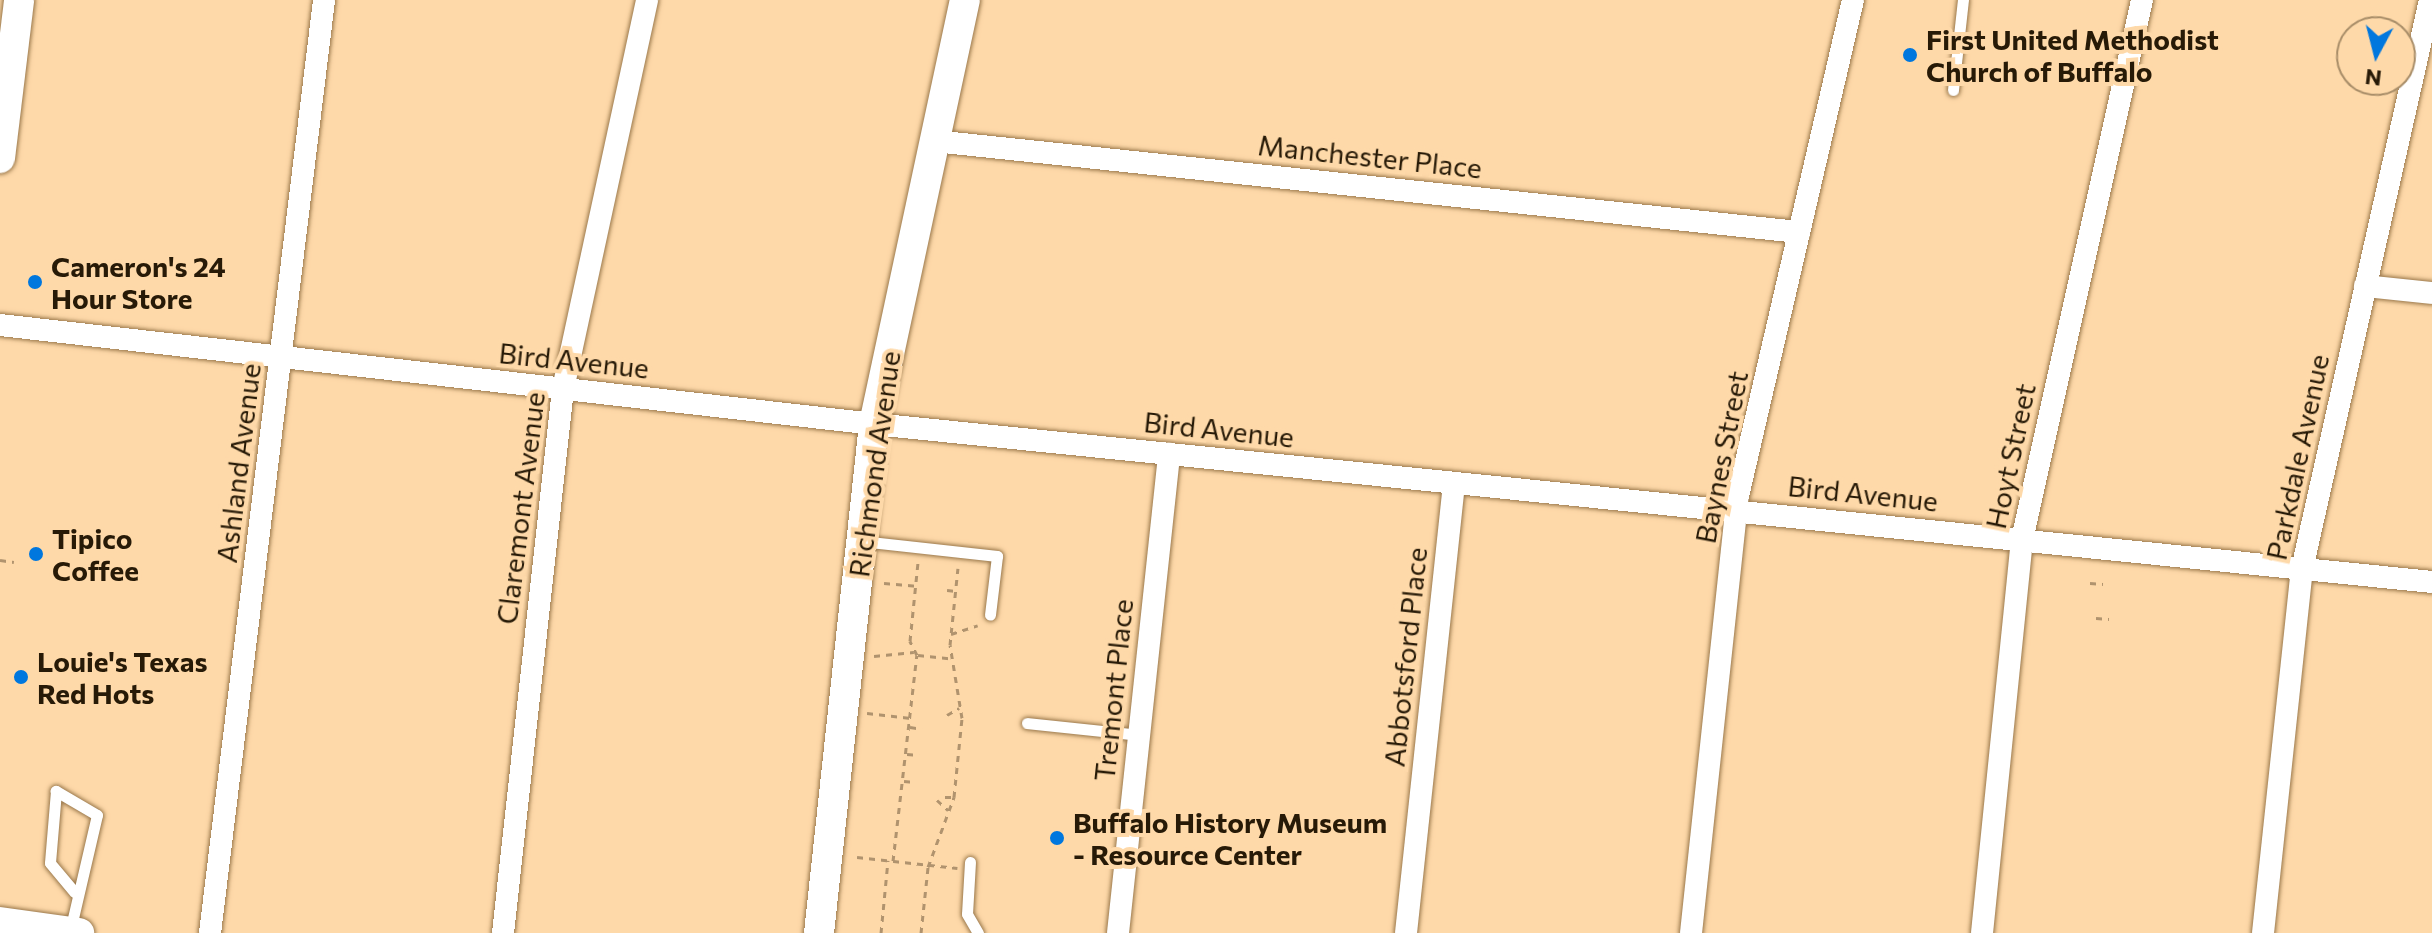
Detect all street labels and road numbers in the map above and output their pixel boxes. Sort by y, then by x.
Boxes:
street label: Manchester Place [1256,128,1484,184]
street label: Bird Avenue [497,335,651,385]
street label: Richmond Avenue [842,349,906,579]
street label: Parkdale Avenue [2259,351,2335,563]
street label: Ashland Avenue [209,361,267,565]
street label: Baynes Street [1688,368,1754,546]
street label: Hoyt Street [1978,380,2042,532]
street label: Claremont Avenue [489,390,551,626]
street label: Bird Avenue [1142,404,1296,454]
street label: Bird Avenue [1786,468,1940,518]
street label: Abbotsford Place [1377,546,1433,768]
street label: Tremont Place [1087,597,1139,783]

